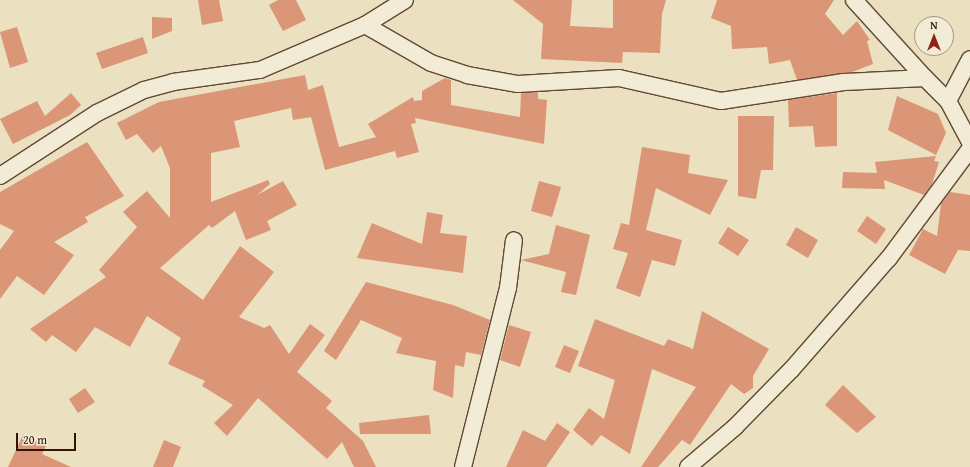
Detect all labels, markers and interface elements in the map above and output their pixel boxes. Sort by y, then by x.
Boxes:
north arrow [914,16,954,56]
text: N [930,17,938,33]
scale bar [18,425,78,451]
text: 20 m [23,431,47,448]

